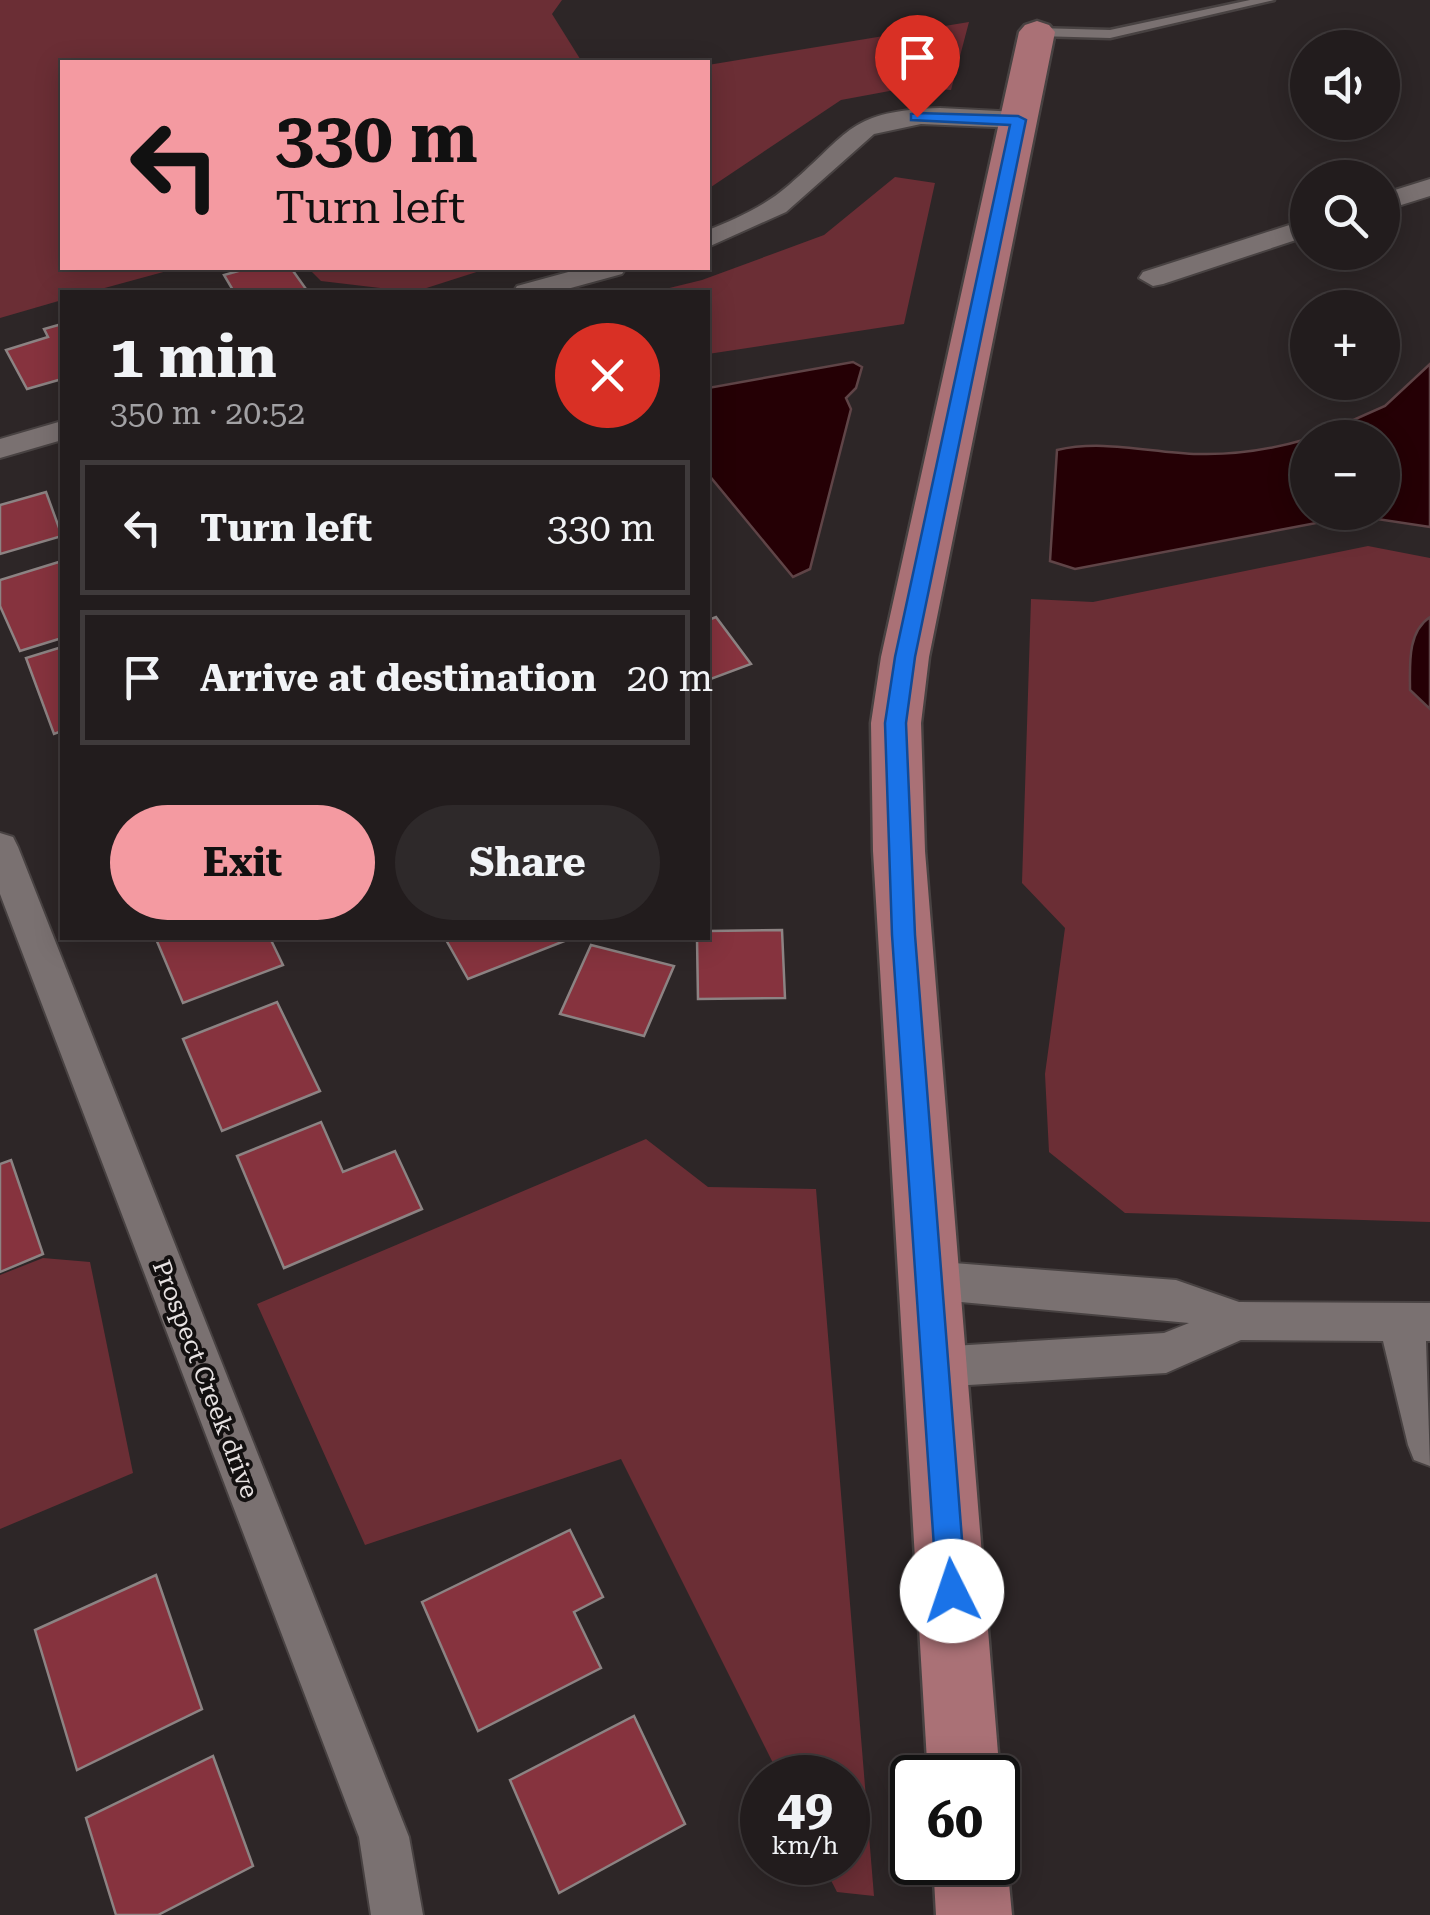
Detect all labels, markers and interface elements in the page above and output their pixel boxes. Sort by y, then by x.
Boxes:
pin [875,15,960,118]
icon: arrive [890,30,945,85]
map controls [1290,30,1400,530]
button: sound [1290,30,1400,140]
text: 330 m [275,97,478,179]
icon: left [110,100,240,230]
button: search [1290,160,1400,270]
text: Turn left [275,181,465,234]
button: + [1290,290,1400,400]
text: 1 min [110,321,277,392]
button: close [555,323,660,428]
text: 350 m · 20:52 [110,394,305,432]
button: − [1290,420,1400,530]
icon: left [115,500,170,555]
text: Turn left [200,506,372,550]
text: 330 m [547,506,655,550]
icon: arrive [115,650,170,705]
text: Arrive at destination [200,656,596,700]
text: 20 m [626,656,713,700]
button: Exit [110,805,375,920]
button: Share [395,805,660,920]
street label: Prospect Creek drive [147,1256,264,1502]
position arrow [900,1539,1004,1643]
speed limit sign: 60 [890,1755,1020,1885]
text: 49 [777,1779,833,1837]
text: km/h [772,1831,838,1860]

